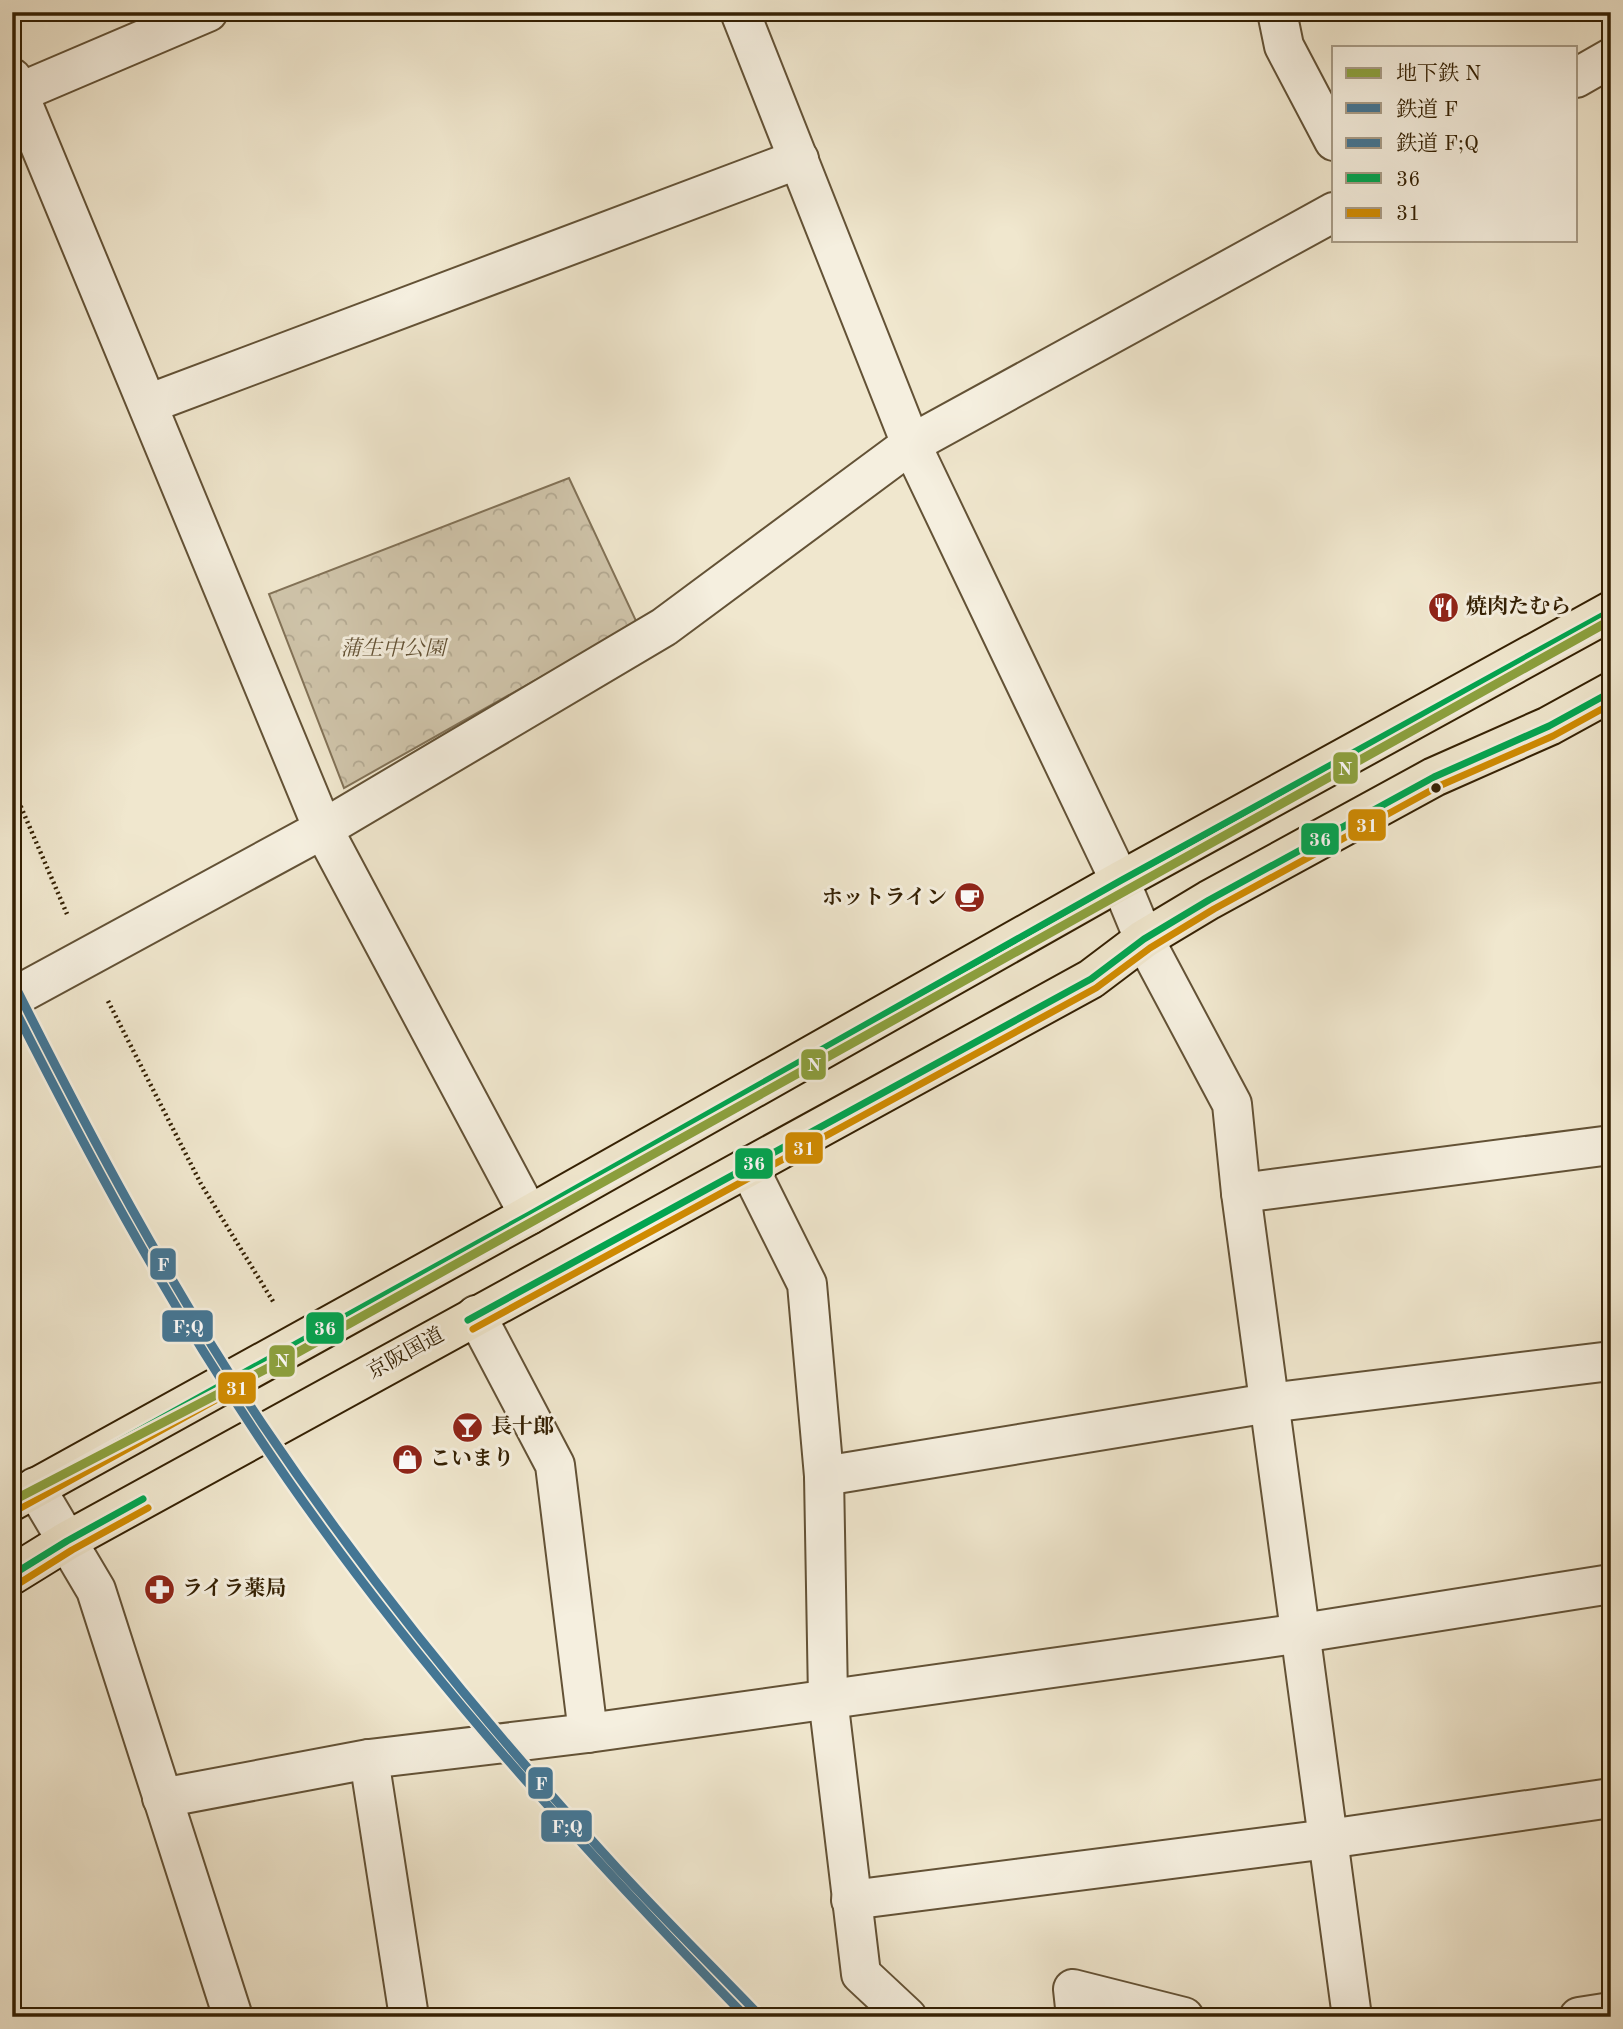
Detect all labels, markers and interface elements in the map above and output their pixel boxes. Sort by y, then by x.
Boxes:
legend [1332,46,1578,242]
text: 地下鉄 N [1396,62,1481,85]
text: 鉄道 F [1396,98,1458,121]
text: 鉄道 F;Q [1396,132,1479,155]
text: 36 [1396,170,1420,191]
text: 31 [1396,204,1420,225]
restaurant icon: 焼肉たむら [1426,590,1460,624]
place label: 焼肉たむら [1466,595,1571,618]
park label: 蒲生中公園 [341,637,448,660]
line badge: N [1332,751,1359,785]
text: N [1338,761,1353,780]
unlabelled marker [1429,781,1443,795]
line badge: 31 [1347,808,1387,842]
text: 31 [1356,818,1378,837]
line badge: 36 [1300,822,1340,856]
text: 36 [1309,832,1331,851]
cafe icon: ホットライン [953,881,987,915]
place label: ホットライン [822,887,947,909]
line badge: N [800,1048,827,1081]
text: N [807,1057,822,1076]
line badge: 31 [784,1131,824,1165]
text: 31 [793,1141,815,1160]
line badge: 36 [734,1147,774,1180]
text: 36 [743,1156,765,1175]
line badge: F [149,1247,177,1281]
text: F [157,1257,170,1276]
line badge: F;Q [161,1309,214,1343]
line badge: 36 [305,1311,345,1345]
text: F;Q [172,1319,204,1338]
text: 36 [314,1321,336,1340]
street label: 京阪国道 [363,1323,448,1384]
line badge: N [268,1344,296,1378]
text: N [275,1353,290,1372]
line badge: 31 [217,1371,257,1405]
text: 31 [226,1381,248,1400]
bar icon: 長十郎 [451,1410,485,1444]
place label: 長十郎 [491,1415,554,1438]
shop icon: こいまり [390,1442,424,1476]
place label: こいまり [430,1447,514,1470]
pharmacy icon: ライラ薬局 [142,1572,176,1606]
place label: ライラ薬局 [182,1577,286,1600]
line badge: F [527,1766,554,1800]
text: F [535,1776,548,1795]
line badge: F;Q [540,1809,593,1843]
text: F;Q [551,1819,583,1838]

